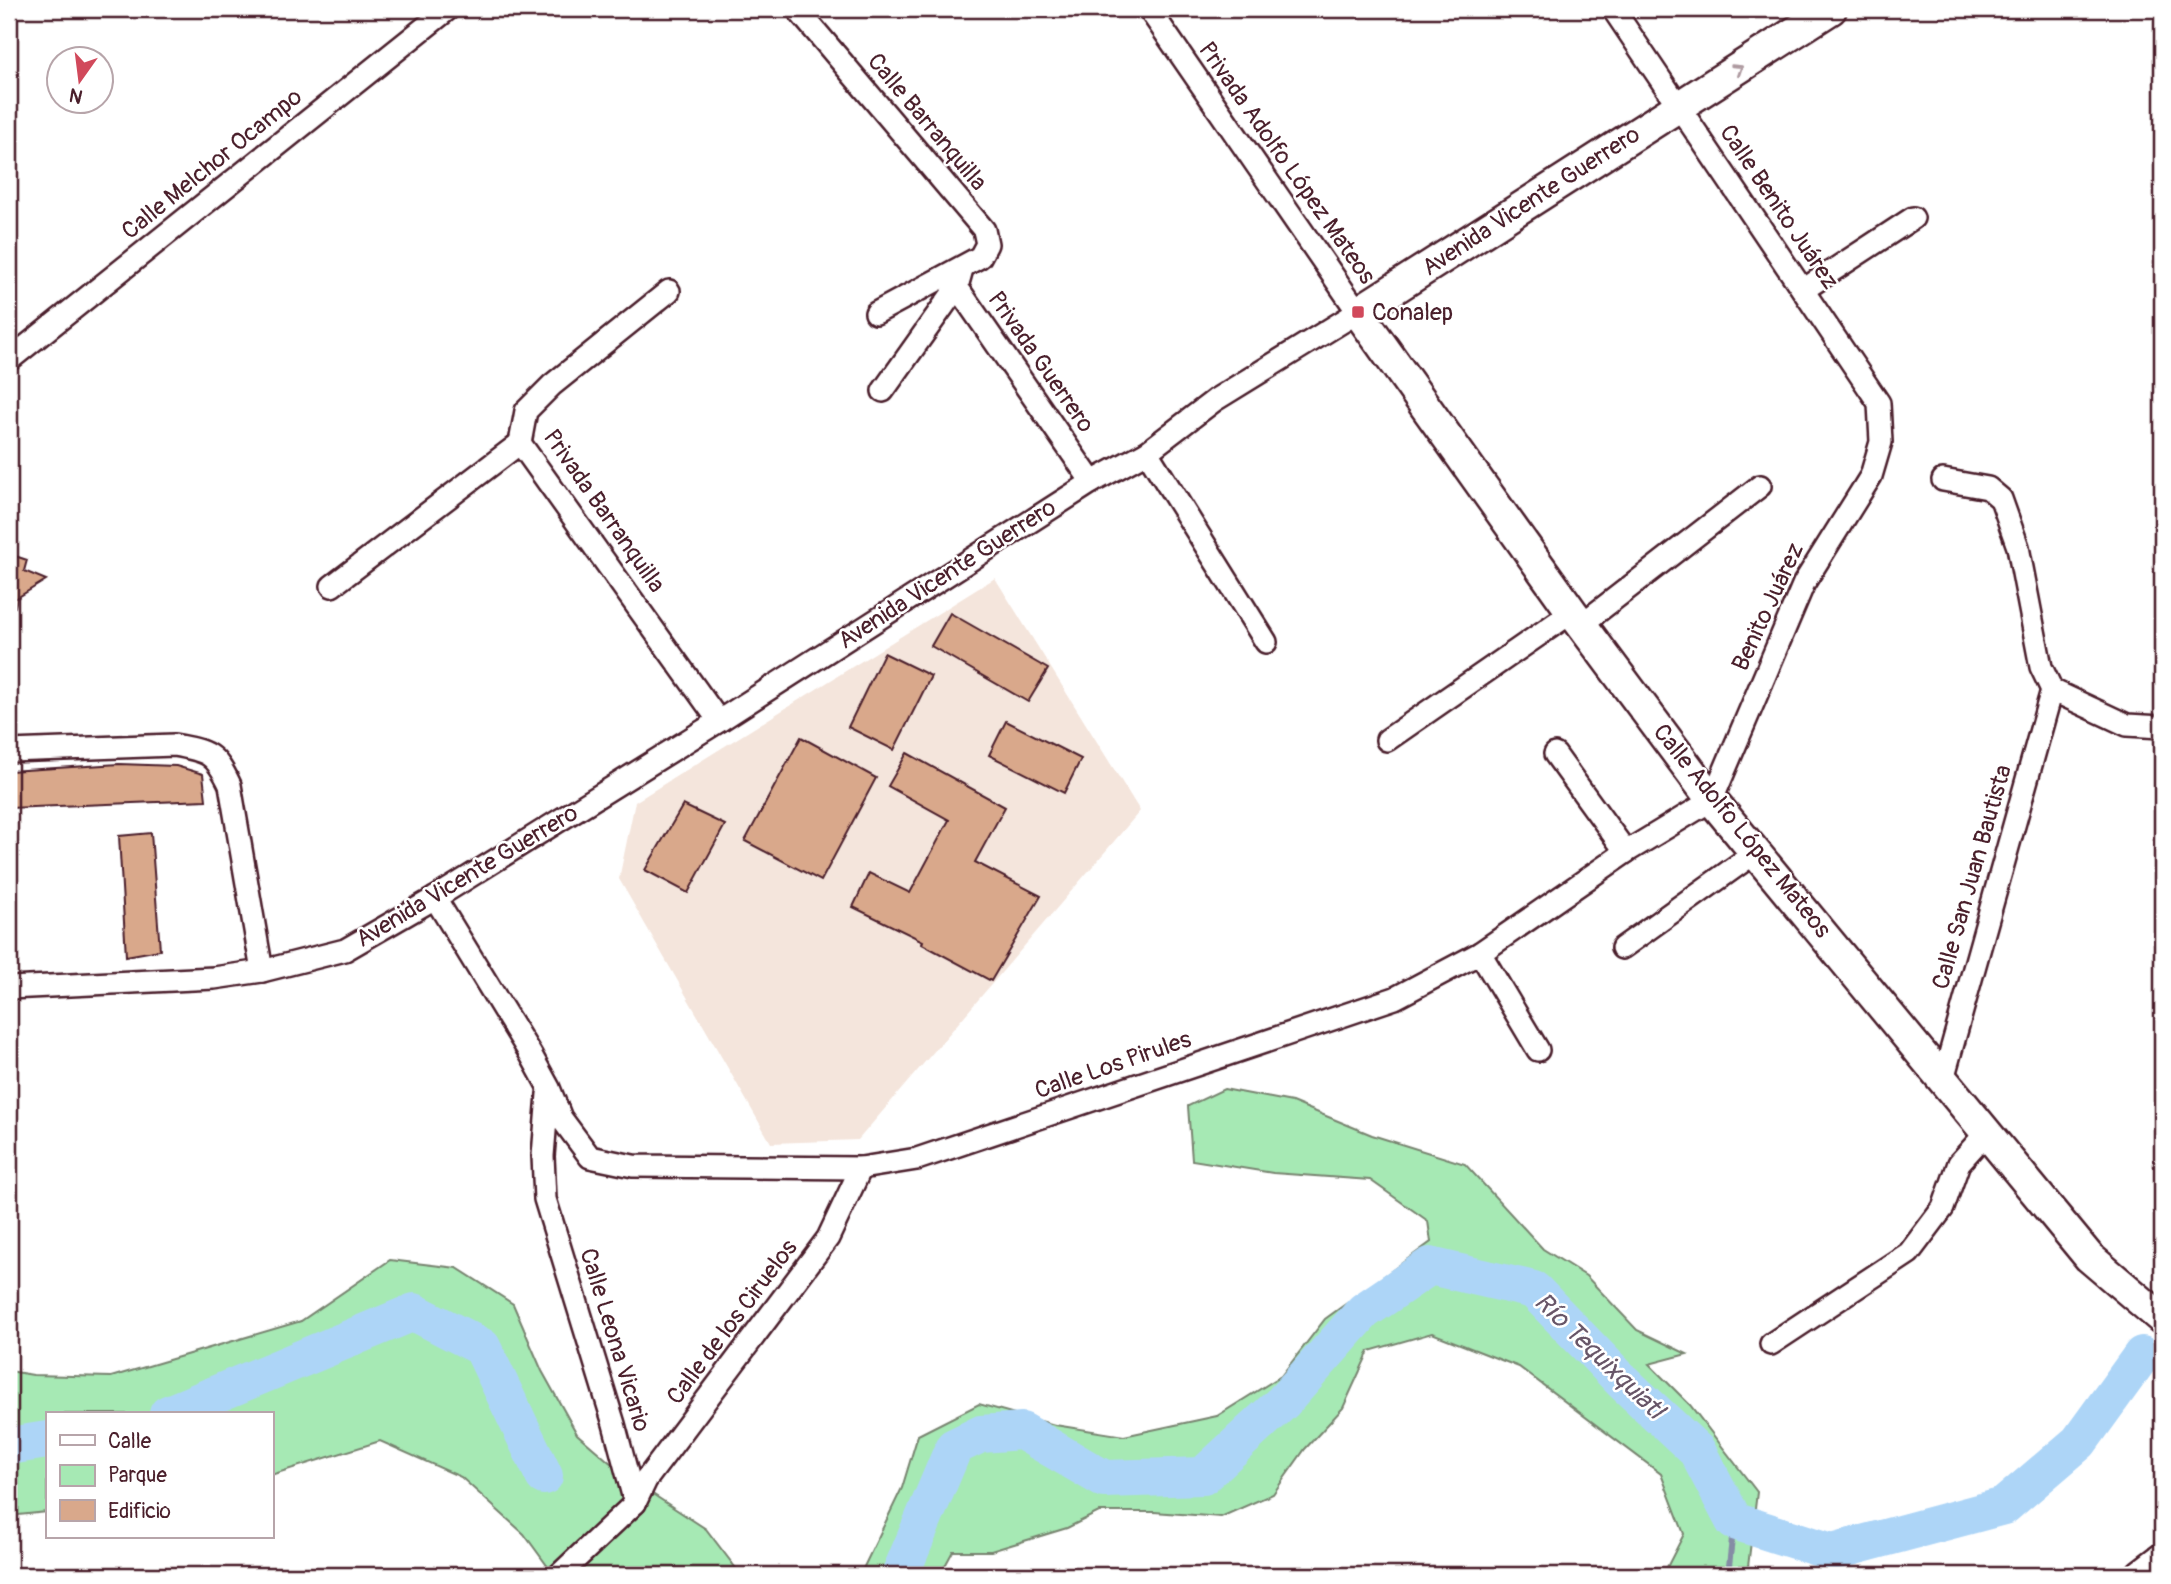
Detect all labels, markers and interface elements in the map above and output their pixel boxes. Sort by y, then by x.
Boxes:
street label: Privada Adolfo López Mateos [1192,36,1382,290]
north arrow [46,46,116,116]
street label: Calle Barranquilla [861,47,993,197]
one-way arrow [1730,64,1743,77]
text: N [67,82,85,109]
street label: Calle Melchor Ocampo [116,82,308,246]
street label: Calle Benito Juárez [1713,119,1845,295]
street label: Avenida Vicente Guerrero [1417,120,1645,282]
street label: Privada Guerrero [982,286,1100,438]
place label: Conalep [1372,298,1453,327]
marker: Conalep [1350,304,1366,320]
street label: Privada Barranquilla [537,424,671,598]
street label: Avenida Vicente Guerrero [833,493,1061,655]
street label: Benito Juárez [1726,538,1810,676]
street label: Calle Adolfo López Mateos [1647,718,1837,944]
street label: Calle San Juan Bautista [1926,761,2018,993]
street label: Avenida Vicente Guerrero [351,798,583,954]
street label: Calle Los Pirules [1031,1025,1195,1105]
street label: Calle de los Ciruelos [661,1234,804,1410]
street label: Calle Leona Vicario [573,1245,657,1435]
water label: Río Tequixquiatl [1527,1286,1673,1428]
legend [46,1412,273,1538]
text: Calle [108,1428,152,1455]
text: Parque [108,1462,167,1489]
text: Edificio [108,1498,171,1525]

